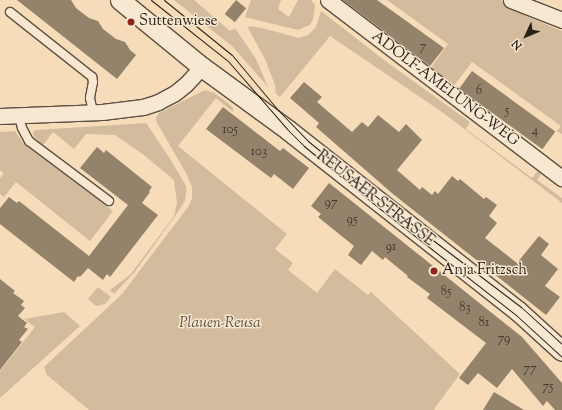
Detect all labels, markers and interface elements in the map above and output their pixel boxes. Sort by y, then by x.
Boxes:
place label: Suttenwiese [139,13,218,31]
north arrow [506,16,546,56]
marker: Suttenwiese [126,17,136,27]
street label: ADOLF-AMELUNG-WEG [368,28,522,150]
house number: 7 [420,39,426,55]
house number: 6 [476,83,482,99]
house number: 5 [505,103,509,119]
house number: 105 [222,122,238,138]
house number: 4 [532,123,538,139]
house number: 103 [251,144,267,160]
street label: REUSAER STRASSE [312,147,438,251]
house number: 97 [325,195,337,211]
house number: 95 [347,212,357,228]
house number: 91 [386,239,396,255]
place label: Anja Fritzsch [442,262,527,280]
marker: Anja Fritzsch [429,266,439,276]
house number: 85 [441,284,451,300]
house number: 83 [459,300,471,316]
park label: Plauen-Reusa [179,315,261,333]
house number: 81 [479,315,489,331]
house number: 79 [498,331,510,347]
house number: 77 [523,361,537,377]
house number: 75 [543,379,553,395]

